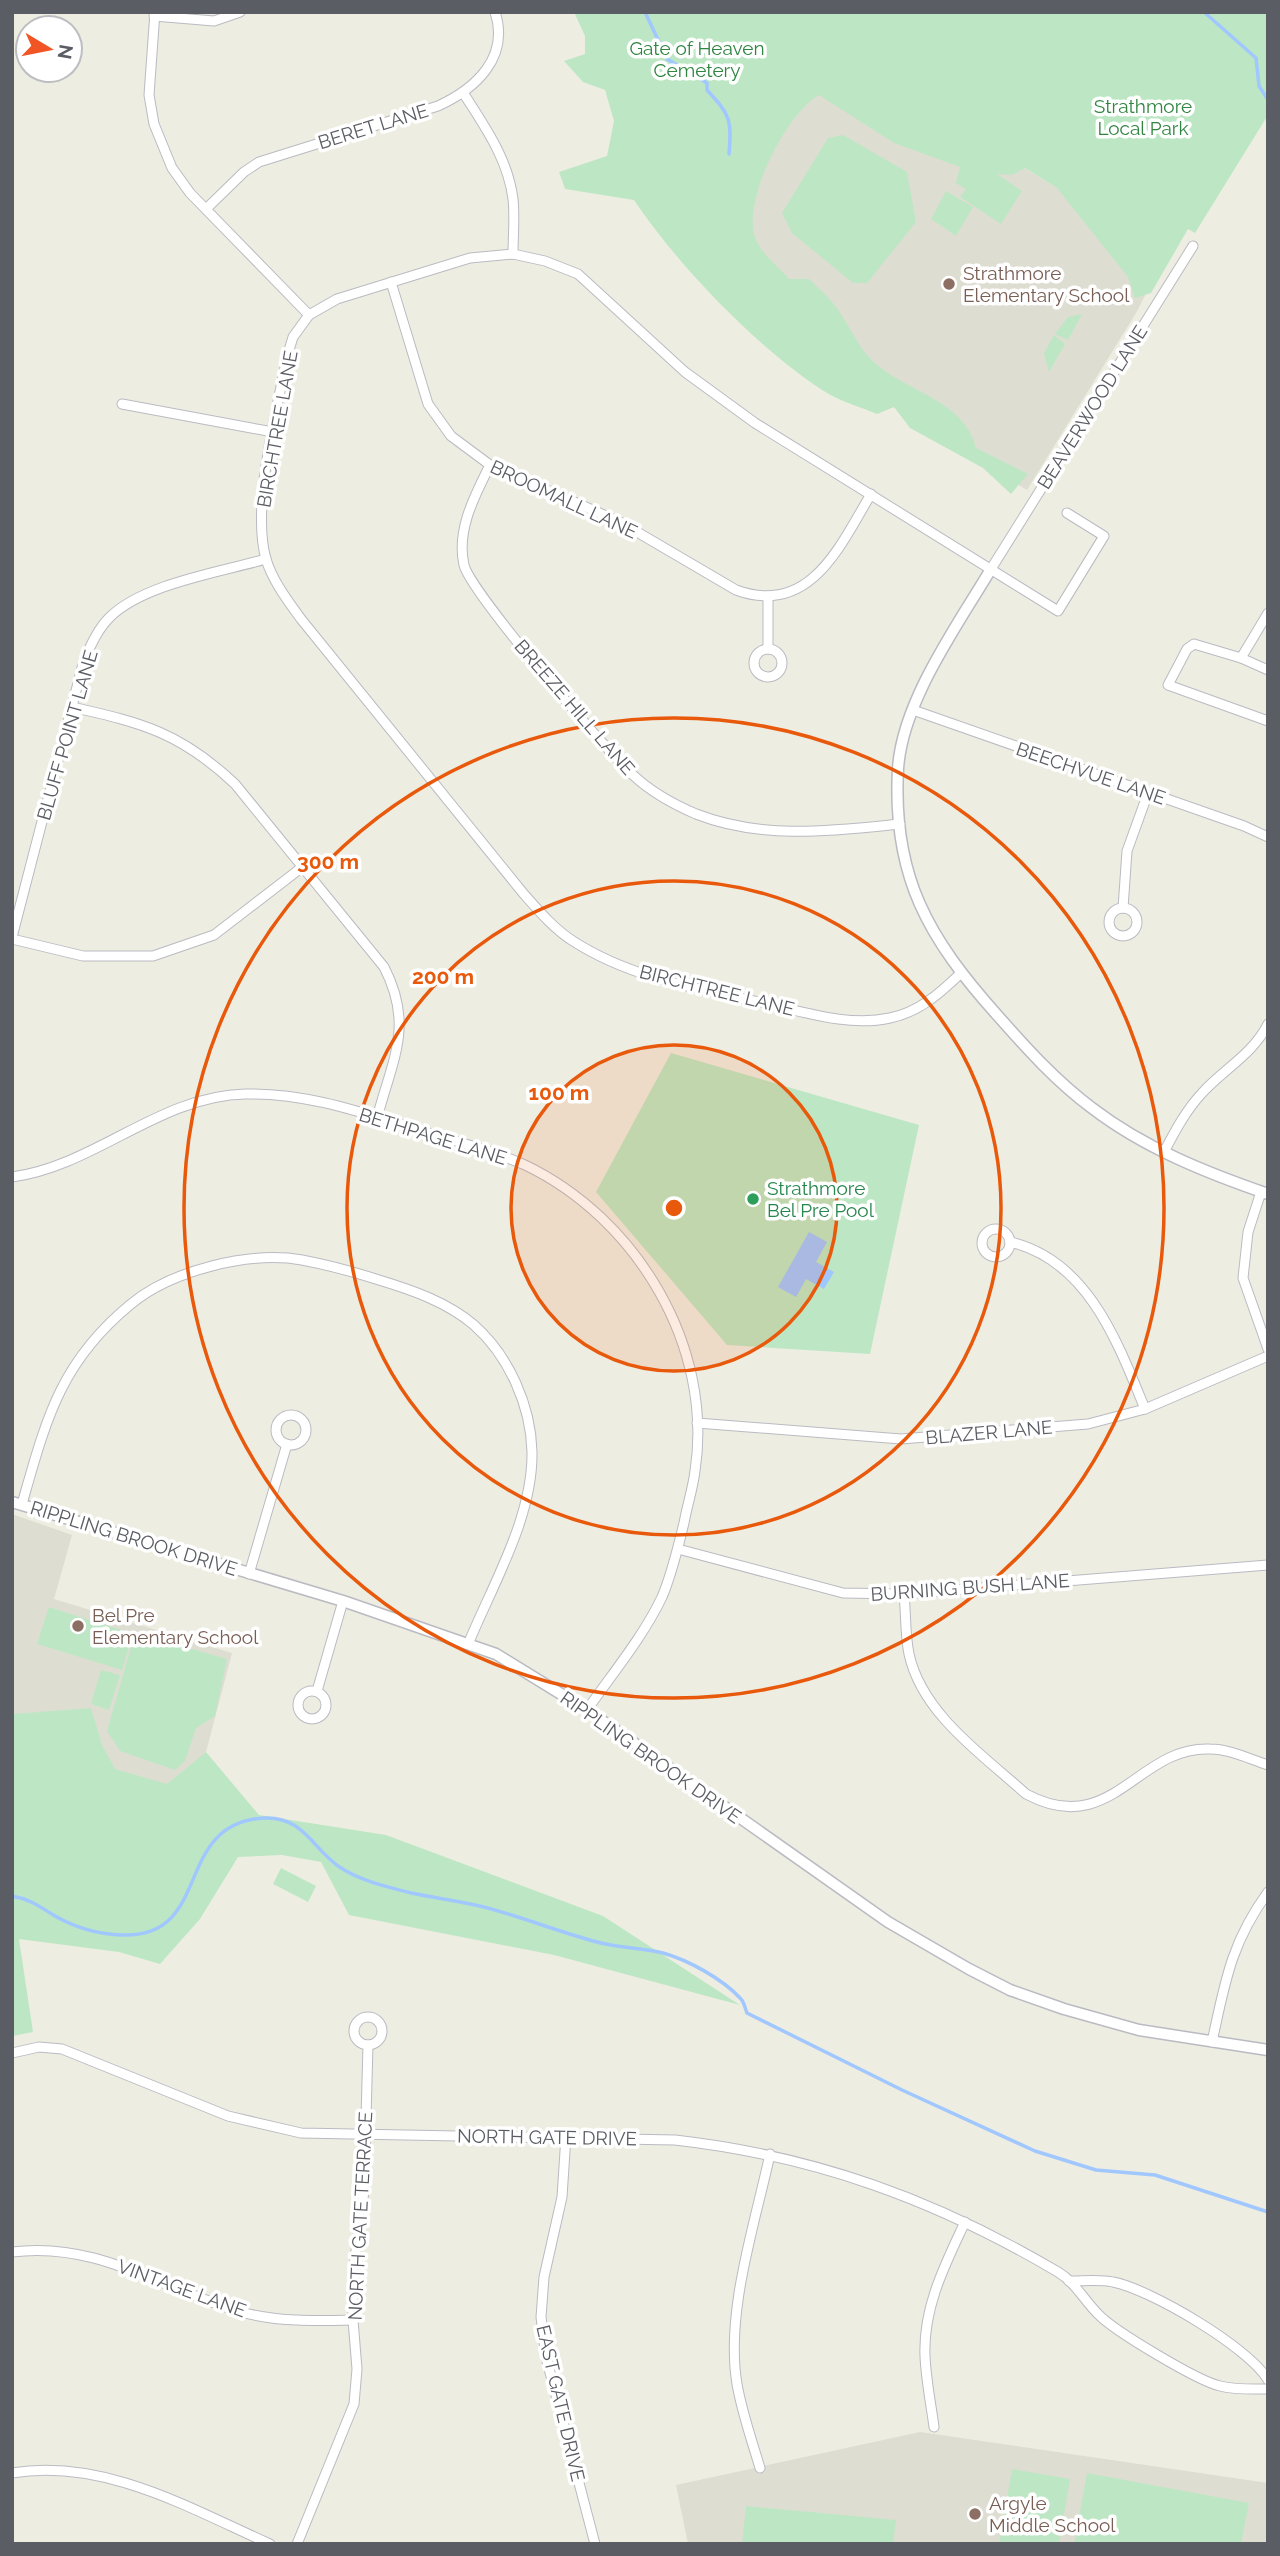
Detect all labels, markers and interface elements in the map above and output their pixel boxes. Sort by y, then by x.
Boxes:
north arrow [14,14,84,84]
park label: Gate of Heaven Cemetery [629,37,765,81]
text: N [54,43,78,61]
park label: Strathmore Local Park [1094,95,1192,139]
street label: BERET LANE [315,99,431,153]
place label: Strathmore Elementary School [963,262,1130,306]
marker: Strathmore Elementary School [941,276,957,292]
street label: BEAVERWOOD LANE [1033,321,1151,493]
street label: BIRCHTREE LANE [252,349,302,509]
street label: BROOMALL LANE [487,455,641,543]
street label: BREEZE HILL LANE [510,635,640,779]
street label: BLUFF POINT LANE [32,647,102,823]
street label: BEECHVUE LANE [1013,737,1169,809]
text: 300 m [297,849,359,874]
street label: BIRCHTREE LANE [637,960,797,1020]
text: 200 m [412,964,474,989]
text: 100 m [529,1080,589,1105]
street label: BETHPAGE LANE [357,1103,509,1169]
place label: Strathmore Bel Pre Pool [767,1177,875,1221]
marker: Strathmore Bel Pre Pool [745,1191,761,1207]
centre of rings [662,1196,686,1220]
street label: BLAZER LANE [925,1415,1053,1449]
street label: RIPPLING BROOK DRIVE [28,1496,240,1580]
street label: BURNING BUSH LANE [870,1569,1070,1605]
place label: Bel Pre Elementary School [92,1604,259,1648]
marker: Bel Pre Elementary School [70,1618,86,1634]
street label: RIPPLING BROOK DRIVE [557,1686,745,1828]
street label: NORTH GATE TERRACE [344,2111,376,2321]
street label: NORTH GATE DRIVE [457,2124,637,2150]
street label: VINTAGE LANE [115,2255,249,2321]
street label: EAST GATE DRIVE [532,2323,590,2483]
place label: Argyle Middle School [989,2492,1116,2536]
marker: Argyle Middle School [967,2506,983,2522]

